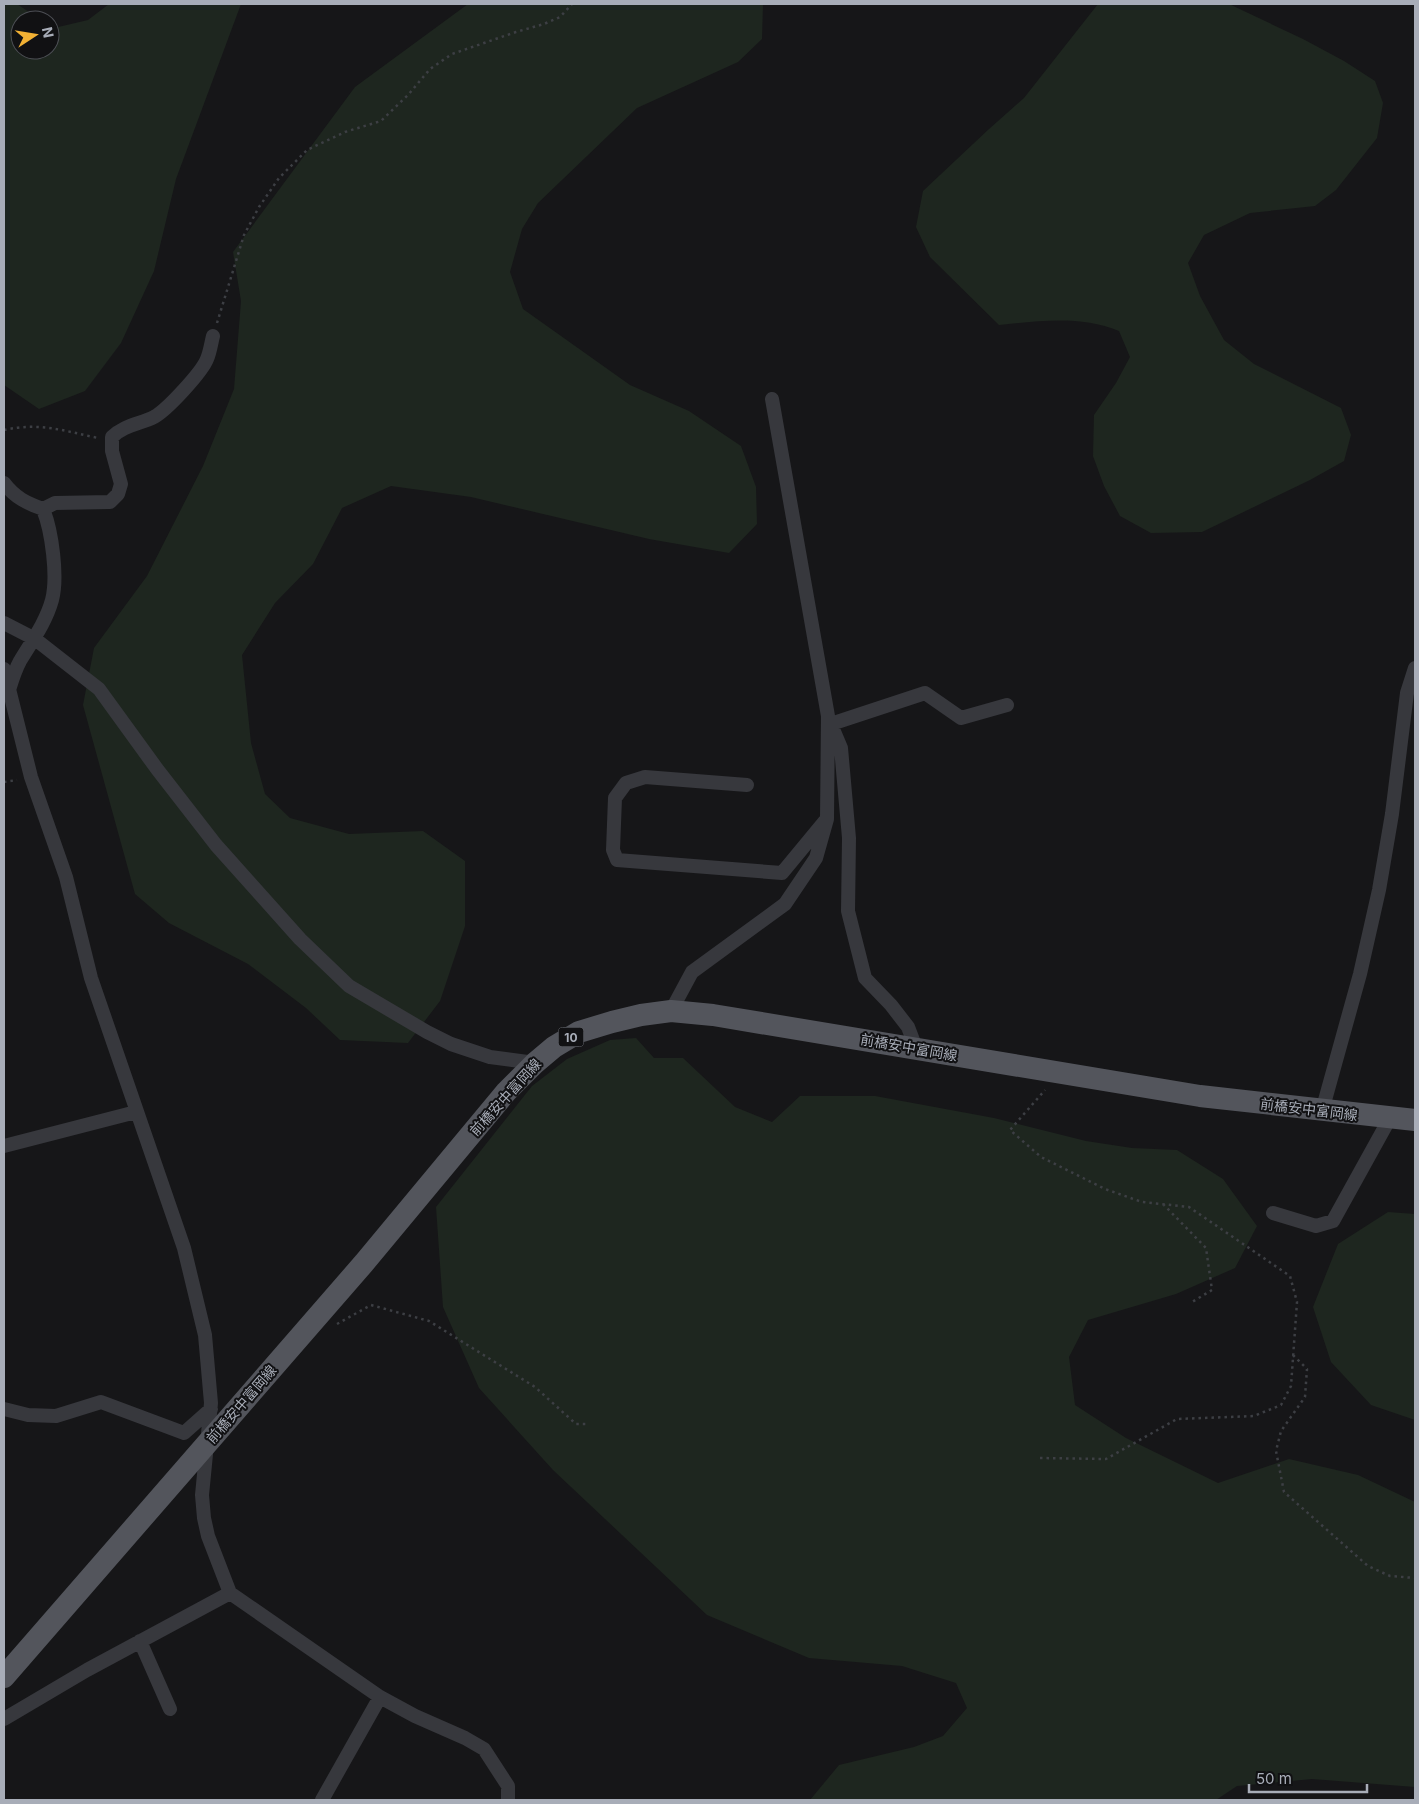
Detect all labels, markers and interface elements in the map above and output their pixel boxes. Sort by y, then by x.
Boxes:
north arrow [10,10,60,60]
text: N [39,25,58,39]
road number: 10 [558,1028,584,1046]
street label: 前橋安中富岡線 [859,1030,959,1064]
street label: 前橋安中富岡線 [466,1055,544,1139]
street label: 前橋安中富岡線 [1259,1095,1359,1123]
street label: 前橋安中富岡線 [202,1361,280,1447]
scale bar [1249,1762,1366,1794]
text: 50 m [1256,1769,1292,1788]

